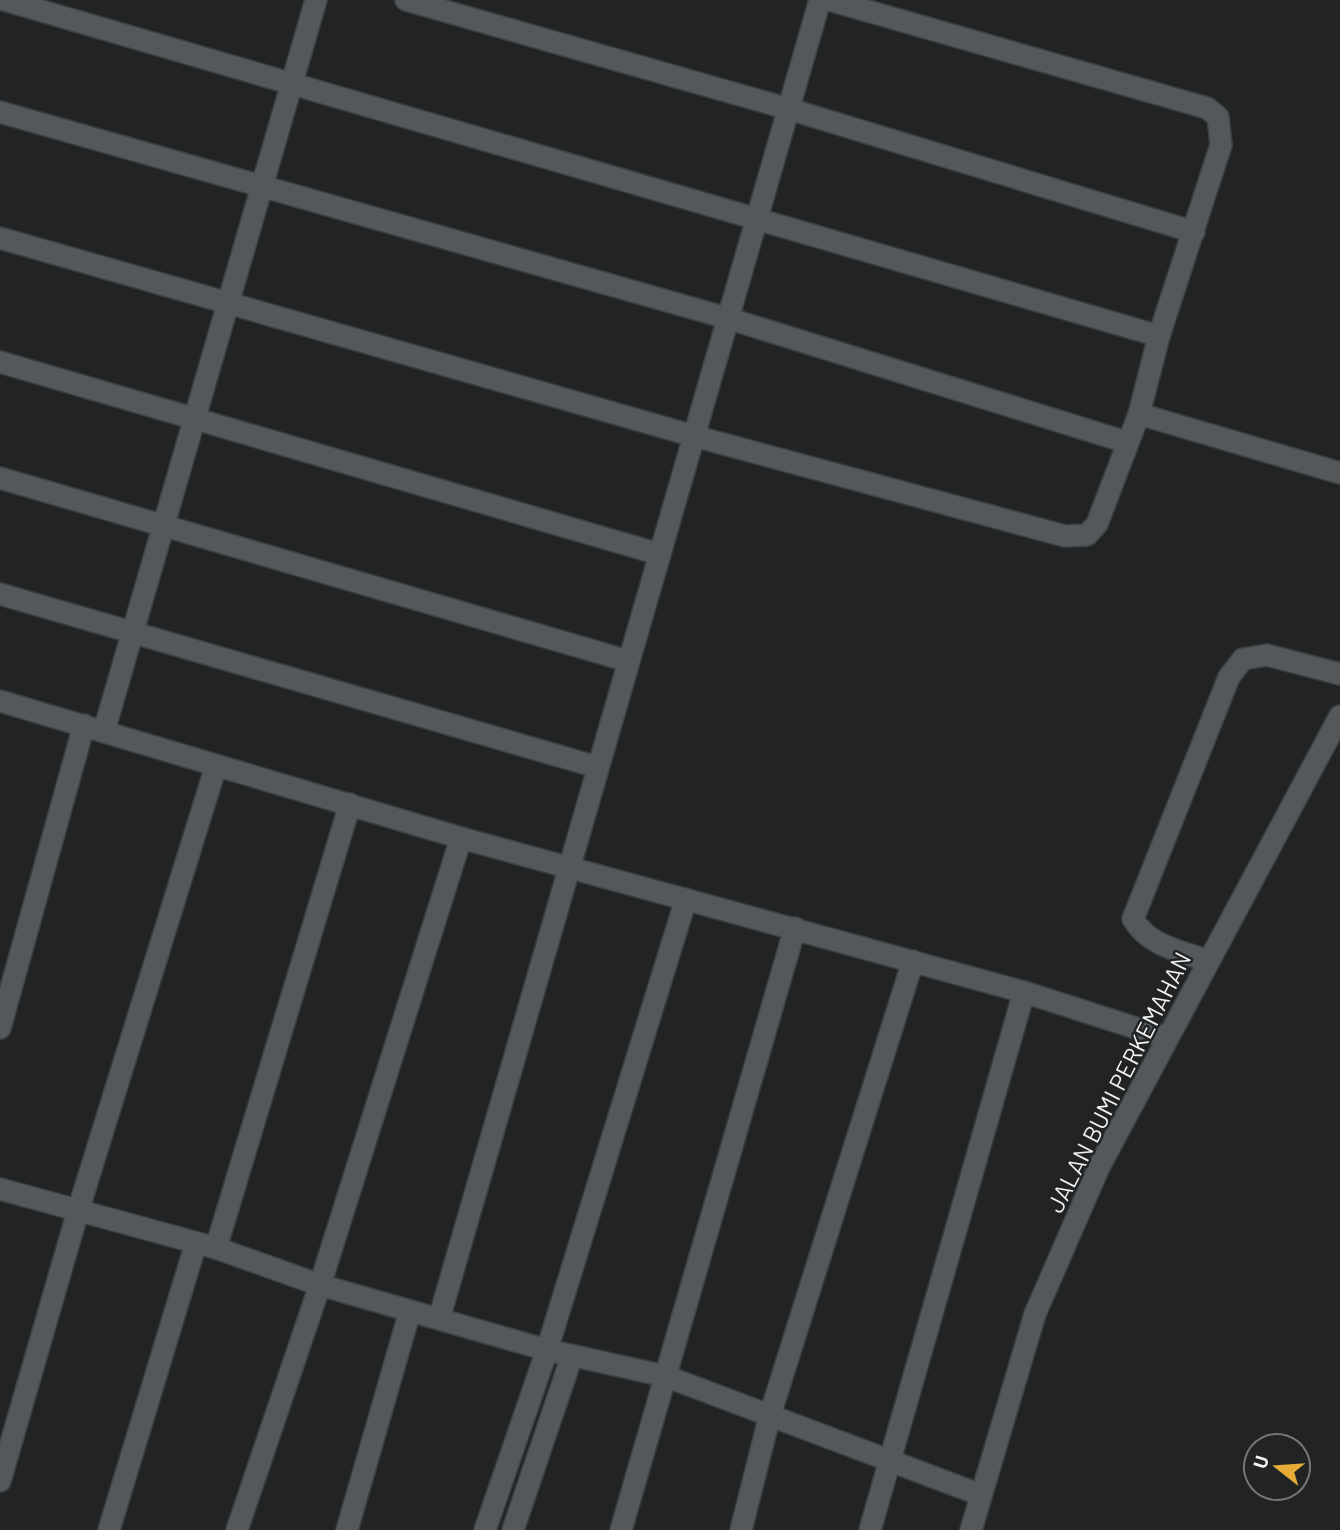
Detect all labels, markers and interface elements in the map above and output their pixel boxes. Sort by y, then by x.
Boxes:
street label: JALAN BUMI PERKEMAHAN [1040,947,1196,1217]
north arrow [1242,1432,1312,1502]
text: U [1248,1453,1273,1471]

